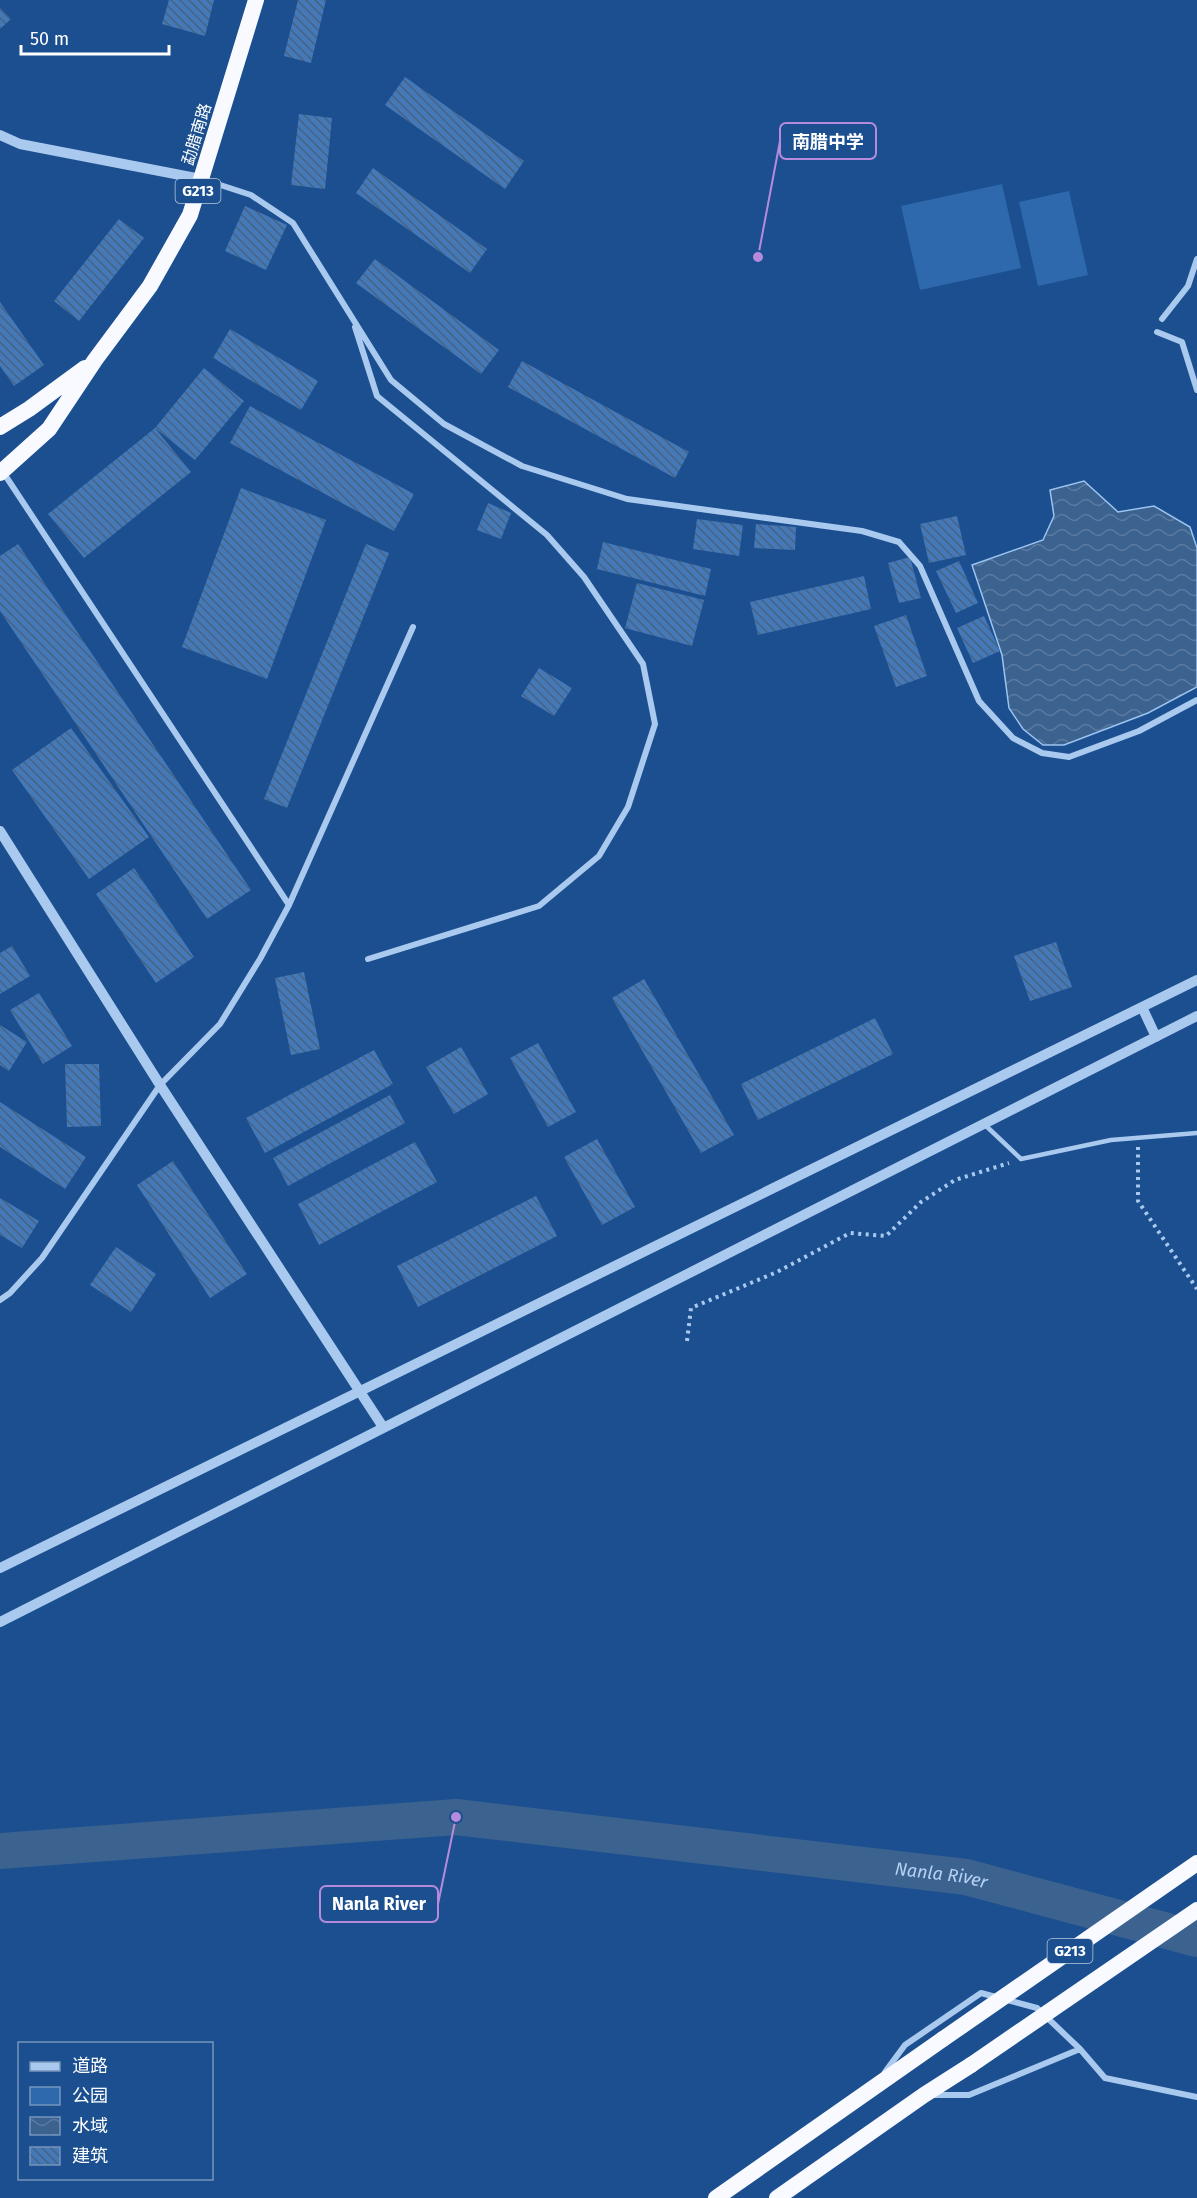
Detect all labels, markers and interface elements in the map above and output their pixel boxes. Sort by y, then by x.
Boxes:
scale bar [21,18,170,56]
text: 50 m [30,28,69,50]
street label: 勐腊南路 [178,101,215,168]
callout: 南腊中学 [780,123,876,159]
text: 南腊中学 [792,131,864,153]
road number: G213 [176,179,220,203]
water label: Nanla River [894,1858,991,1894]
callout: Nanla River [320,1886,438,1922]
text: Nanla River [332,1893,427,1915]
road number: G213 [1048,1939,1092,1963]
legend [18,2042,213,2180]
text: 道路 [72,2055,108,2077]
text: 公园 [72,2085,108,2107]
text: 水域 [72,2115,108,2137]
text: 建筑 [72,2145,108,2167]

